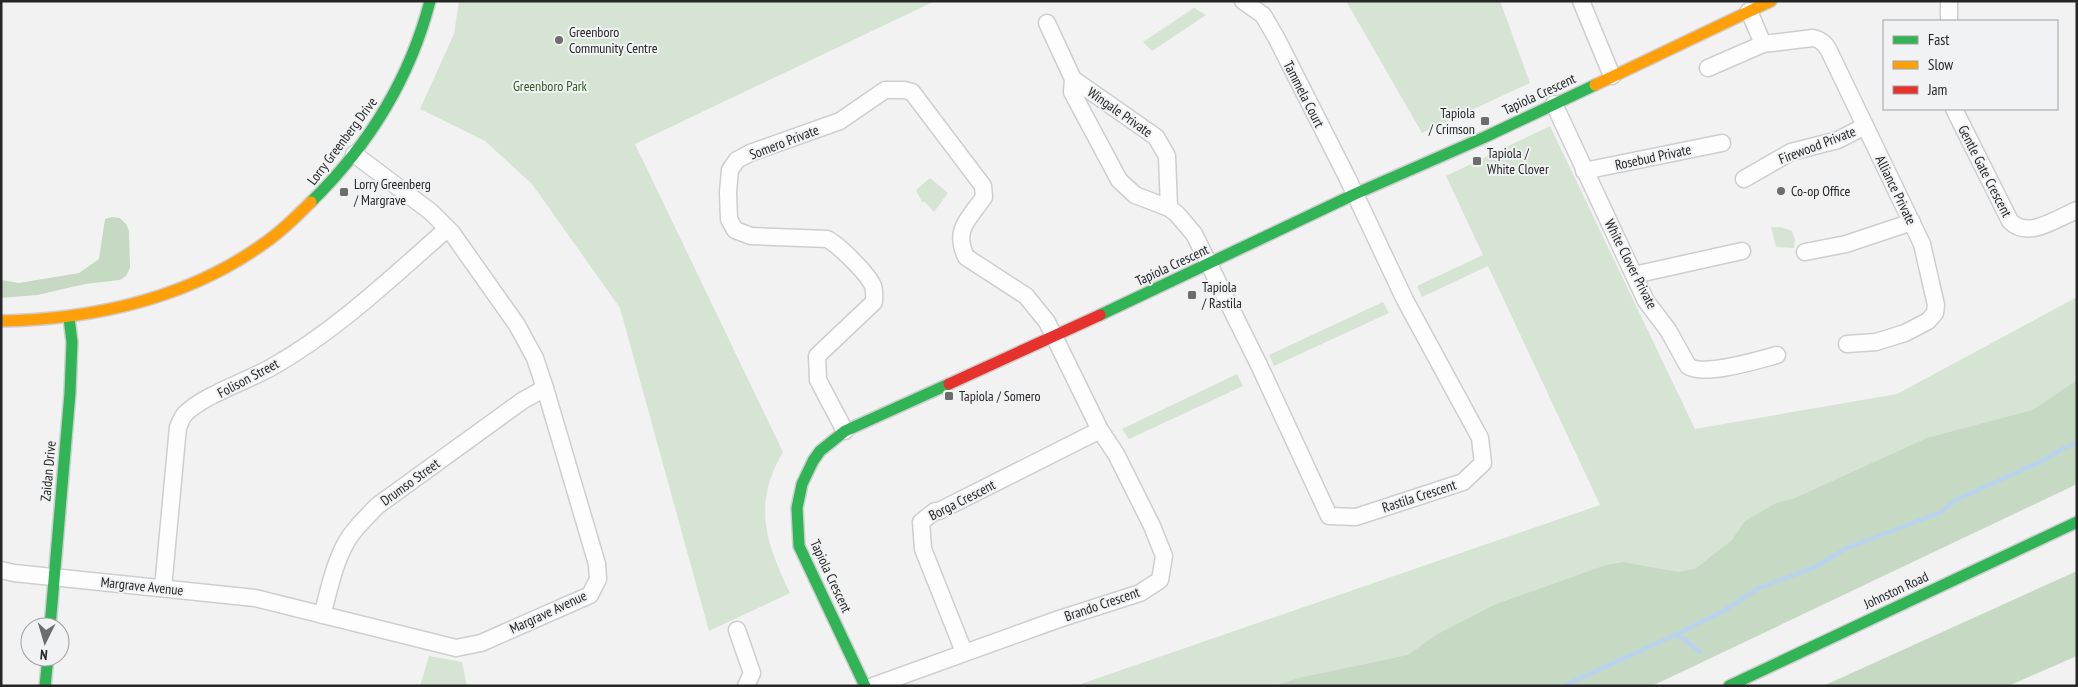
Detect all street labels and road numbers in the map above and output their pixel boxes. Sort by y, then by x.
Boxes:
street label: Tammela Court [1279,58,1329,131]
street label: Tapiola Crescent [1499,69,1579,119]
street label: Wingale Private [1084,83,1156,141]
street label: Lorry Greenberg Drive [303,93,381,188]
street label: Somero Private [747,120,822,164]
street label: Firewood Private [1776,122,1858,168]
street label: Gentle Gate Crescent [1954,122,2016,220]
street label: Rosebud Private [1613,140,1693,174]
street label: Alliance Private [1872,152,1921,228]
street label: White Clover Private [1601,216,1661,312]
street label: Tapiola Crescent [1132,240,1212,290]
street label: Folison Street [214,354,282,402]
street label: Zaidan Drive [36,440,60,502]
street label: Drumso Street [377,454,443,510]
street label: Borga Crescent [926,476,998,524]
street label: Rastila Crescent [1380,476,1458,516]
street label: Tapiola Crescent [806,536,856,616]
street label: Johnston Road [1860,567,1931,613]
street label: Margrave Avenue [100,573,184,599]
street label: Brando Crescent [1062,583,1142,625]
street label: Margrave Avenue [507,586,590,638]

